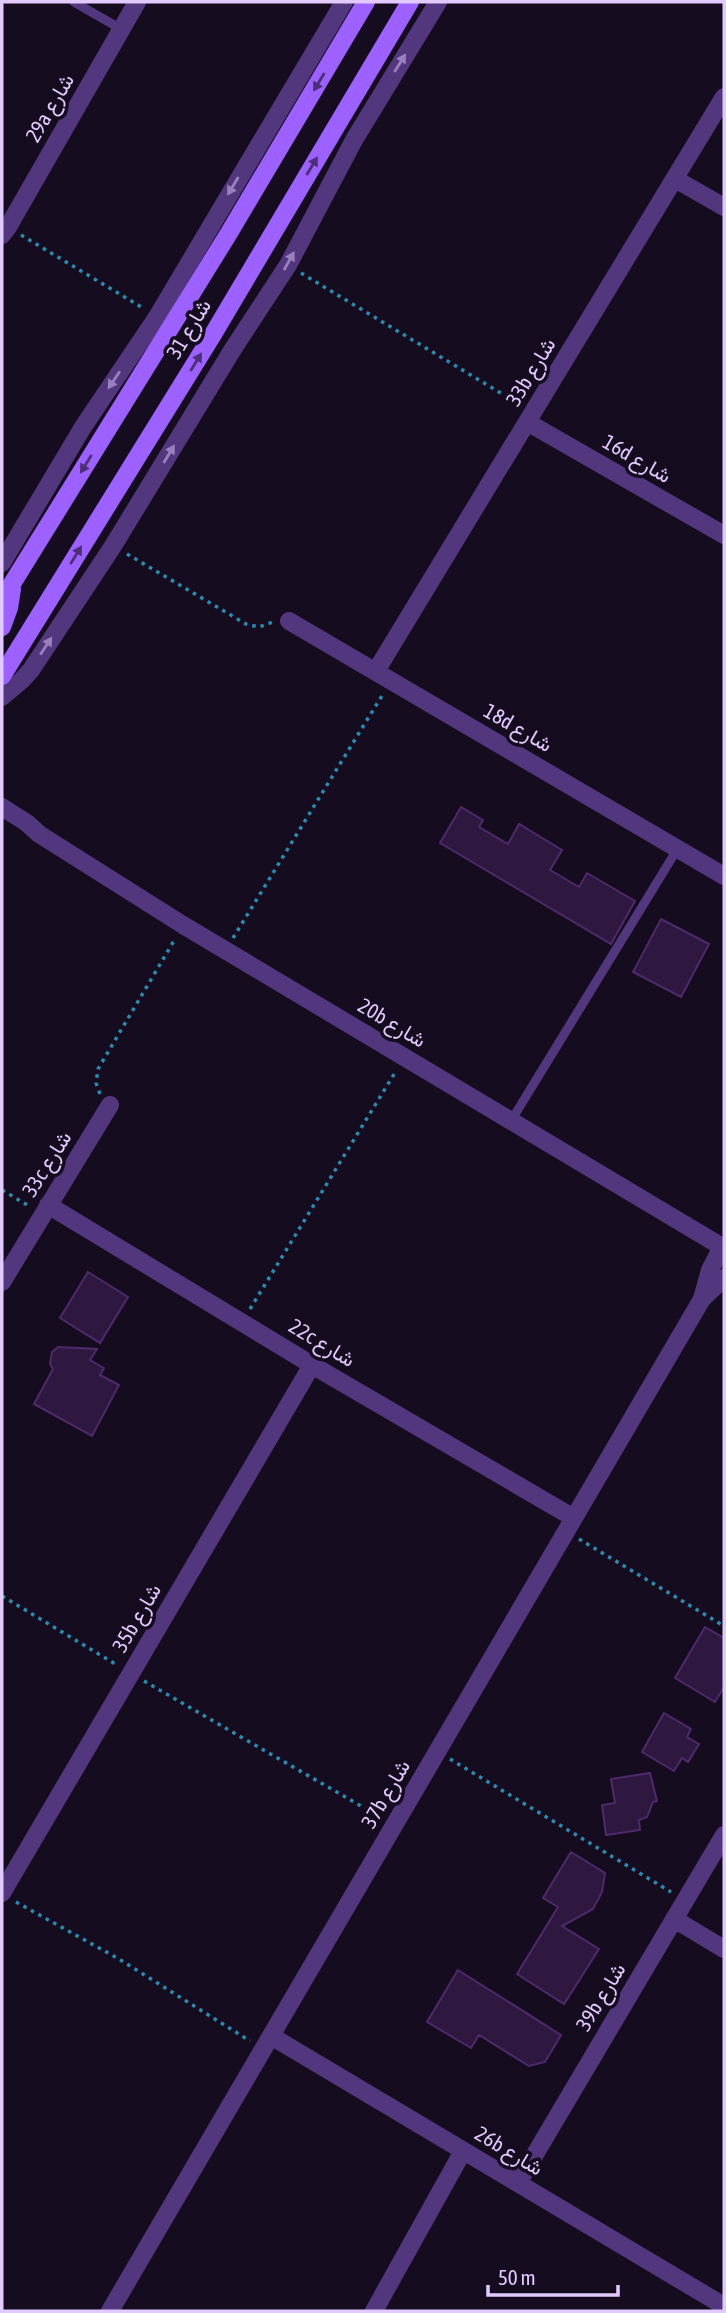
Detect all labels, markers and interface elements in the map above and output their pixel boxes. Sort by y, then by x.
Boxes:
one-way arrow [394,53,407,73]
street label: 29a شارع [20,69,81,147]
one-way arrow [313,72,325,91]
one-way arrow [306,157,319,176]
one-way arrow [227,177,239,196]
one-way arrow [283,252,295,271]
street label: شارع 31 [161,295,218,364]
street label: 33b شارع [501,333,562,411]
one-way arrow [189,352,202,371]
one-way arrow [107,371,121,389]
street label: 16d شارع [598,429,676,490]
one-way arrow [162,445,175,464]
one-way arrow [79,454,92,474]
one-way arrow [70,546,83,565]
one-way arrow [40,636,53,656]
street label: 18d شارع [479,698,557,759]
street label: 20b شارع [353,993,431,1054]
street label: 33c شارع [17,1126,78,1202]
street label: 22c شارع [284,1313,360,1374]
street label: 35b شارع [107,1579,168,1657]
street label: 37b شارع [356,1755,417,1833]
street label: 39b شارع [571,1958,632,2036]
street label: 26b شارع [470,2121,548,2182]
scale bar [488,2254,618,2298]
text: 50 m [498,2265,536,2289]

